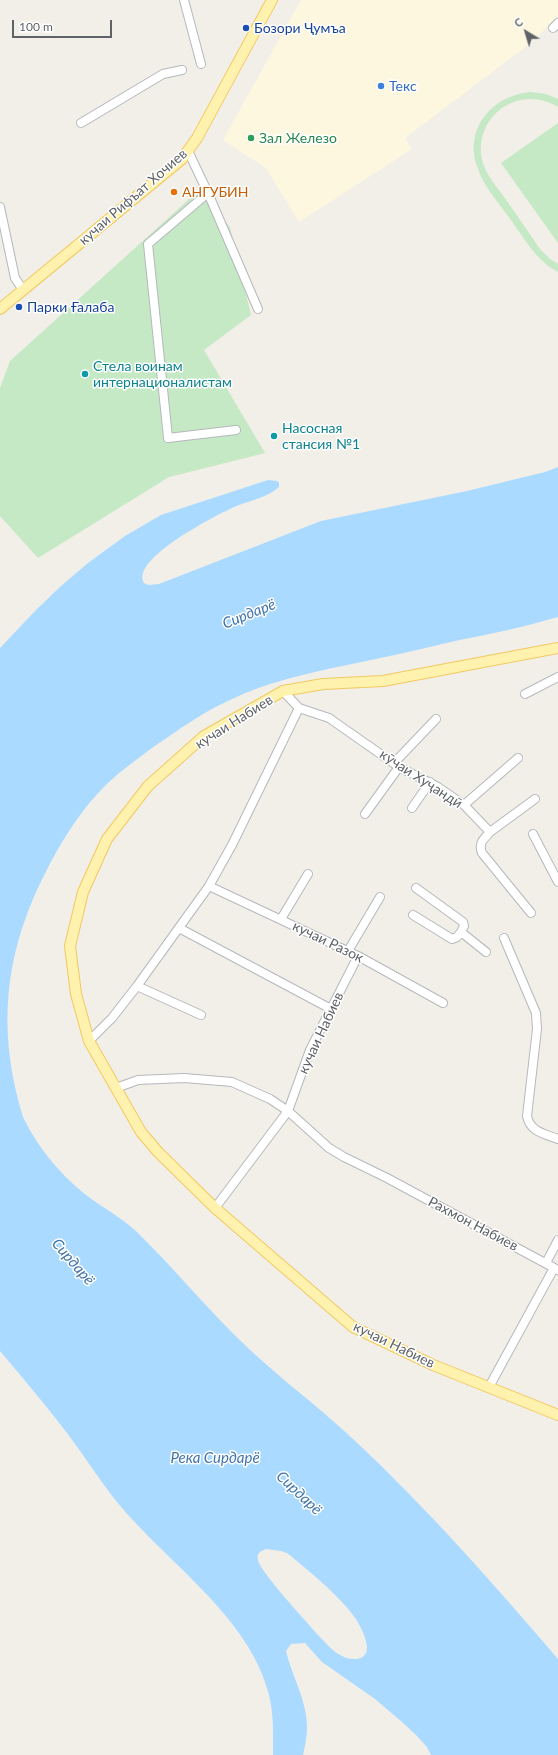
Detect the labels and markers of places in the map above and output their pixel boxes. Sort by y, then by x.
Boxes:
place label: Бозори Ҷумъа [254,20,346,36]
marker: Бозори Ҷумъа [241,23,251,33]
place label: Текс [389,78,417,94]
marker: Текс [376,81,386,91]
place label: Зал Железо [259,130,337,146]
marker: Зал Железо [246,133,256,143]
place label: АНГУБИН [182,184,248,200]
marker: АНГУБИН [169,187,179,197]
place label: Парки Ғалаба [27,299,114,315]
marker: Парки Ғалаба [14,302,24,312]
place label: Стела воинам интернационалистам [93,358,232,390]
marker: Стела воинам интернационалистам [80,369,90,379]
place label: Насосная стансия №1 [282,420,360,452]
marker: Насосная стансия №1 [269,431,279,441]

